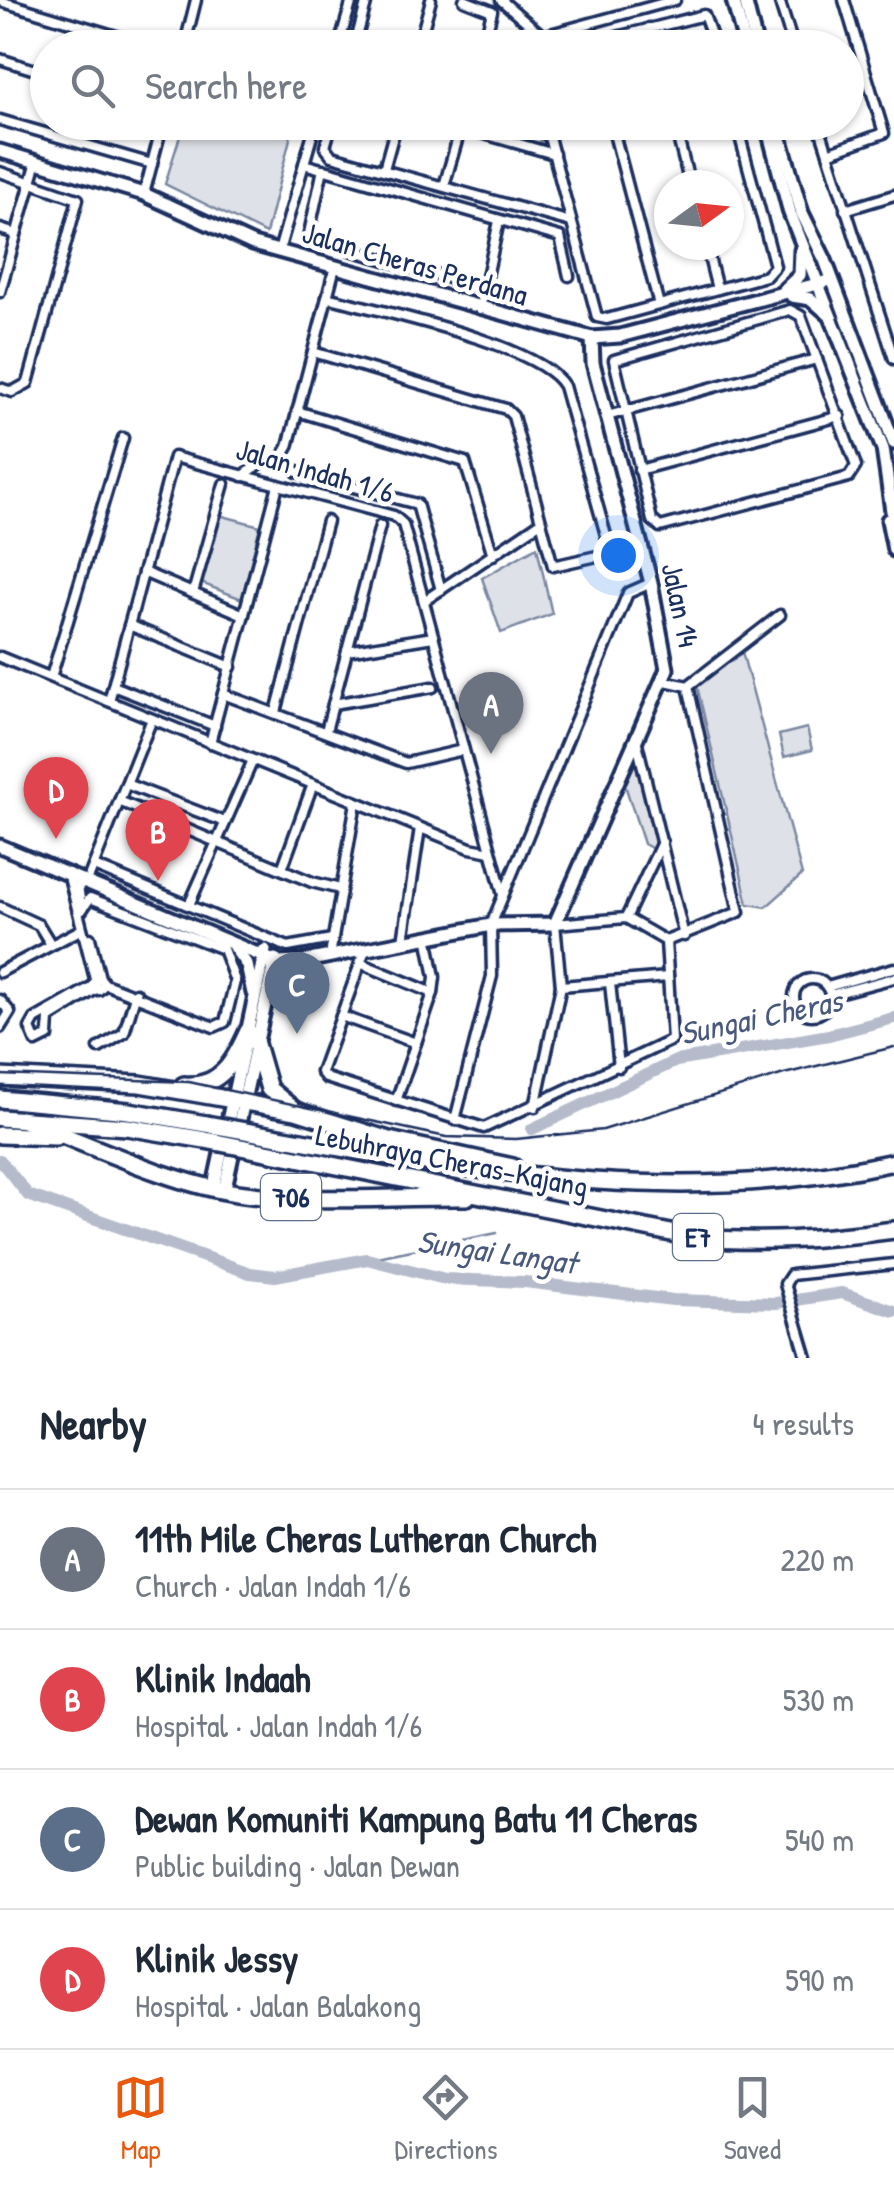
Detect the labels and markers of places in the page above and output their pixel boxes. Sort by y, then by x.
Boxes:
pin: A [458,672,524,754]
pin: D [23,756,88,839]
pin: B [126,798,190,881]
pin: C [264,952,330,1034]

